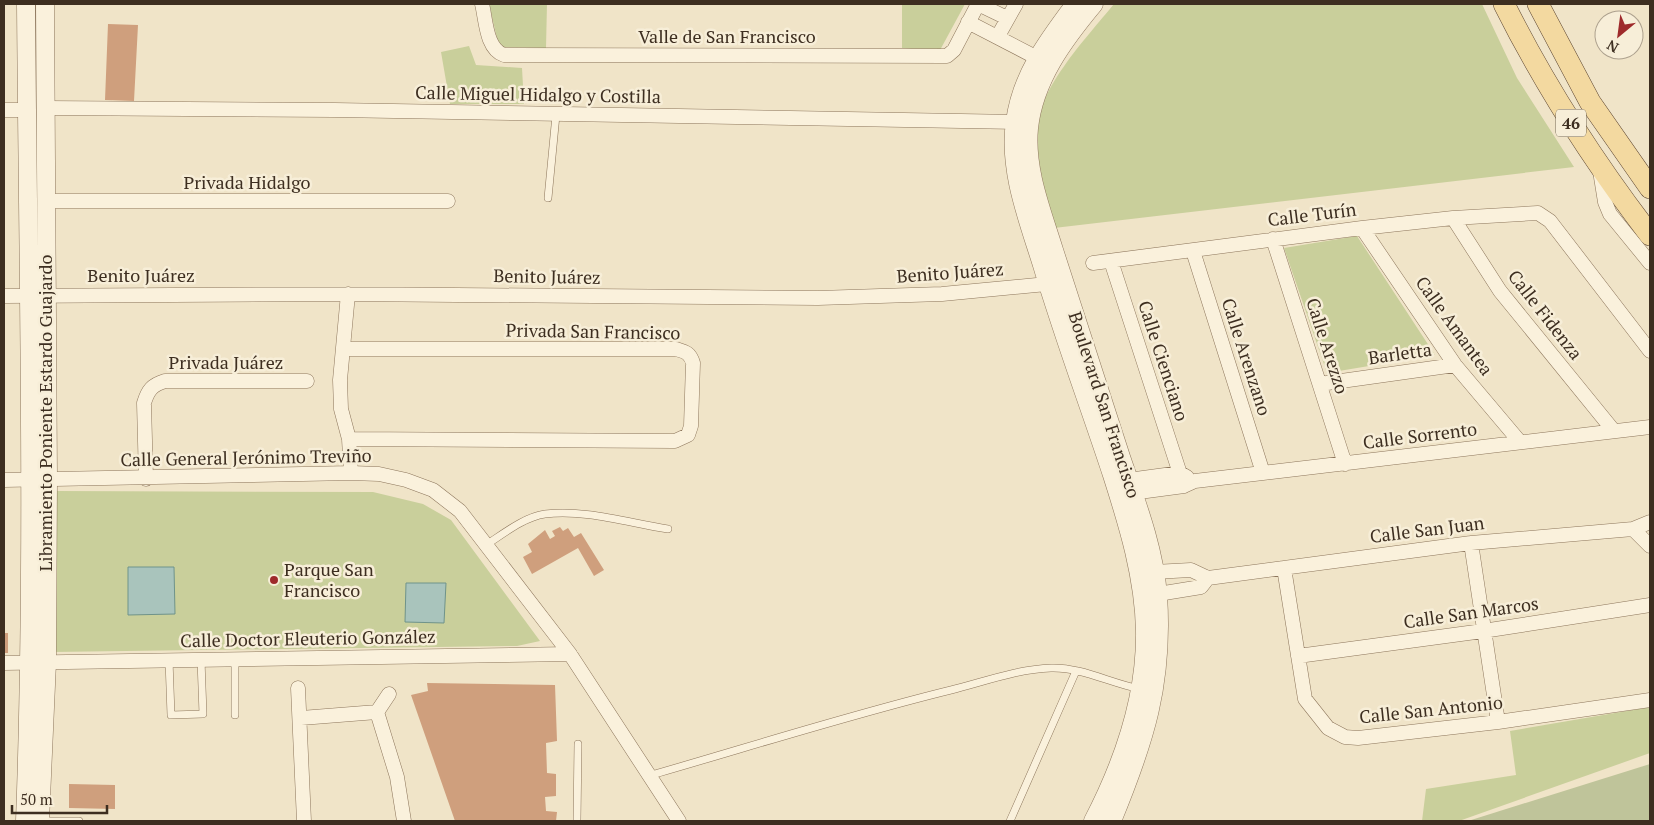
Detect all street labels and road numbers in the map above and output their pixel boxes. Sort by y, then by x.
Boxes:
street label: Valle de San Francisco [638,24,816,48]
street label: Calle Miguel Hidalgo y Costilla [415,80,661,108]
road number: 46 [1556,110,1586,136]
street label: Privada Hidalgo [183,170,311,194]
street label: Calle Turín [1266,197,1358,231]
street label: Libramiento Poniente Estardo Guajardo [33,254,57,572]
street label: Benito Juárez [896,256,1004,288]
street label: Benito Juárez [87,263,195,287]
street label: Benito Juárez [493,263,601,289]
street label: Calle Fidenza [1503,265,1588,364]
street label: Calle Amantea [1411,271,1499,380]
street label: Calle Arenzano [1217,295,1277,418]
street label: Calle Arezzo [1301,295,1355,397]
street label: Calle Cienciano [1133,297,1195,424]
street label: Boulevard San Francisco [1063,308,1146,501]
street label: Privada San Francisco [506,317,681,345]
street label: Barletta [1367,337,1433,369]
street label: Privada Juárez [169,350,283,374]
street label: Calle Sorrento [1361,416,1478,454]
street label: Calle General Jerónimo Treviño [120,443,372,471]
street label: Calle San Juan [1368,510,1486,548]
street label: Calle San Marcos [1402,591,1540,633]
street label: Calle Doctor Eleuterio González [180,624,436,652]
street label: Calle San Antonio [1358,690,1504,728]

